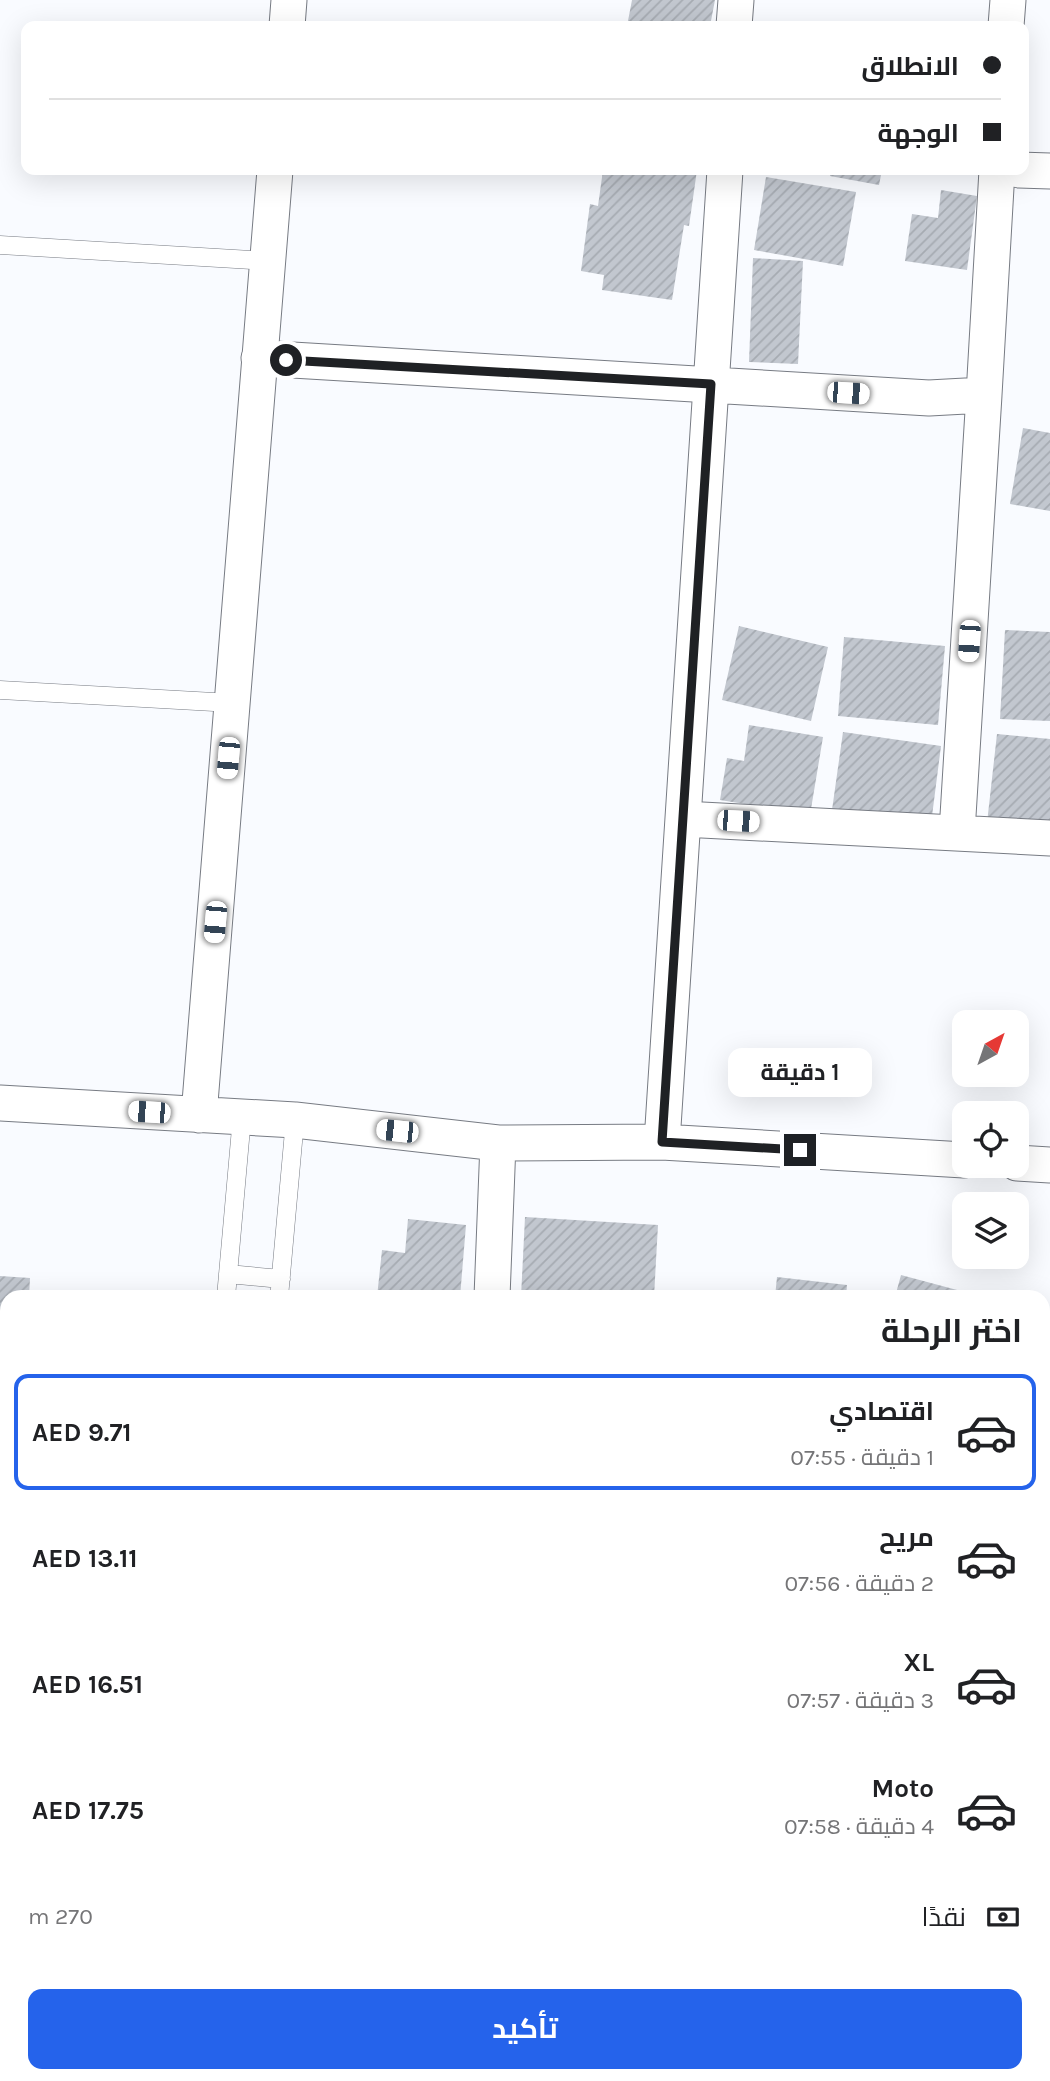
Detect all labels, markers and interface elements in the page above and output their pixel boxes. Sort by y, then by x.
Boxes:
text: الانطلاق [861,51,959,82]
text: الوجهة [878,118,959,149]
route start [270,344,302,376]
car [827,381,870,405]
car [958,619,981,663]
car [216,736,241,780]
car [717,809,760,833]
car [203,900,228,944]
north arrow [952,1010,1029,1087]
map controls [952,1010,1029,1269]
callout: 1 دقيقة [728,1048,872,1098]
text: 1 دقيقة [760,1059,840,1086]
car [128,1100,171,1124]
button: locate [952,1101,1029,1178]
car [376,1118,419,1144]
route end [784,1134,816,1166]
button: layers [952,1192,1029,1269]
text: اختر الرحلة [881,1313,1022,1350]
text: اقتصادي [829,1396,934,1427]
icon: car [955,1401,1018,1464]
text: AED 9.71 [32,1417,132,1448]
text: 1 دقيقة · 07:55 [790,1444,934,1471]
text: مريح [879,1522,934,1553]
icon: car [955,1527,1018,1590]
text: AED 13.11 [32,1543,138,1574]
text: 2 دقيقة · 07:56 [784,1570,934,1597]
text: XL [903,1647,934,1678]
icon: car [955,1653,1018,1716]
text: AED 16.51 [32,1669,143,1700]
text: 3 دقيقة · 07:57 [787,1687,934,1714]
text: Moto [872,1773,934,1804]
icon: car [955,1779,1018,1842]
text: AED 17.75 [32,1795,144,1826]
text: 4 دقيقة · 07:58 [784,1813,934,1840]
icon: cash [984,1898,1022,1936]
text: نقدًا [922,1902,966,1933]
text: 270 m [28,1903,93,1930]
button: تأكيد [28,1989,1022,2069]

